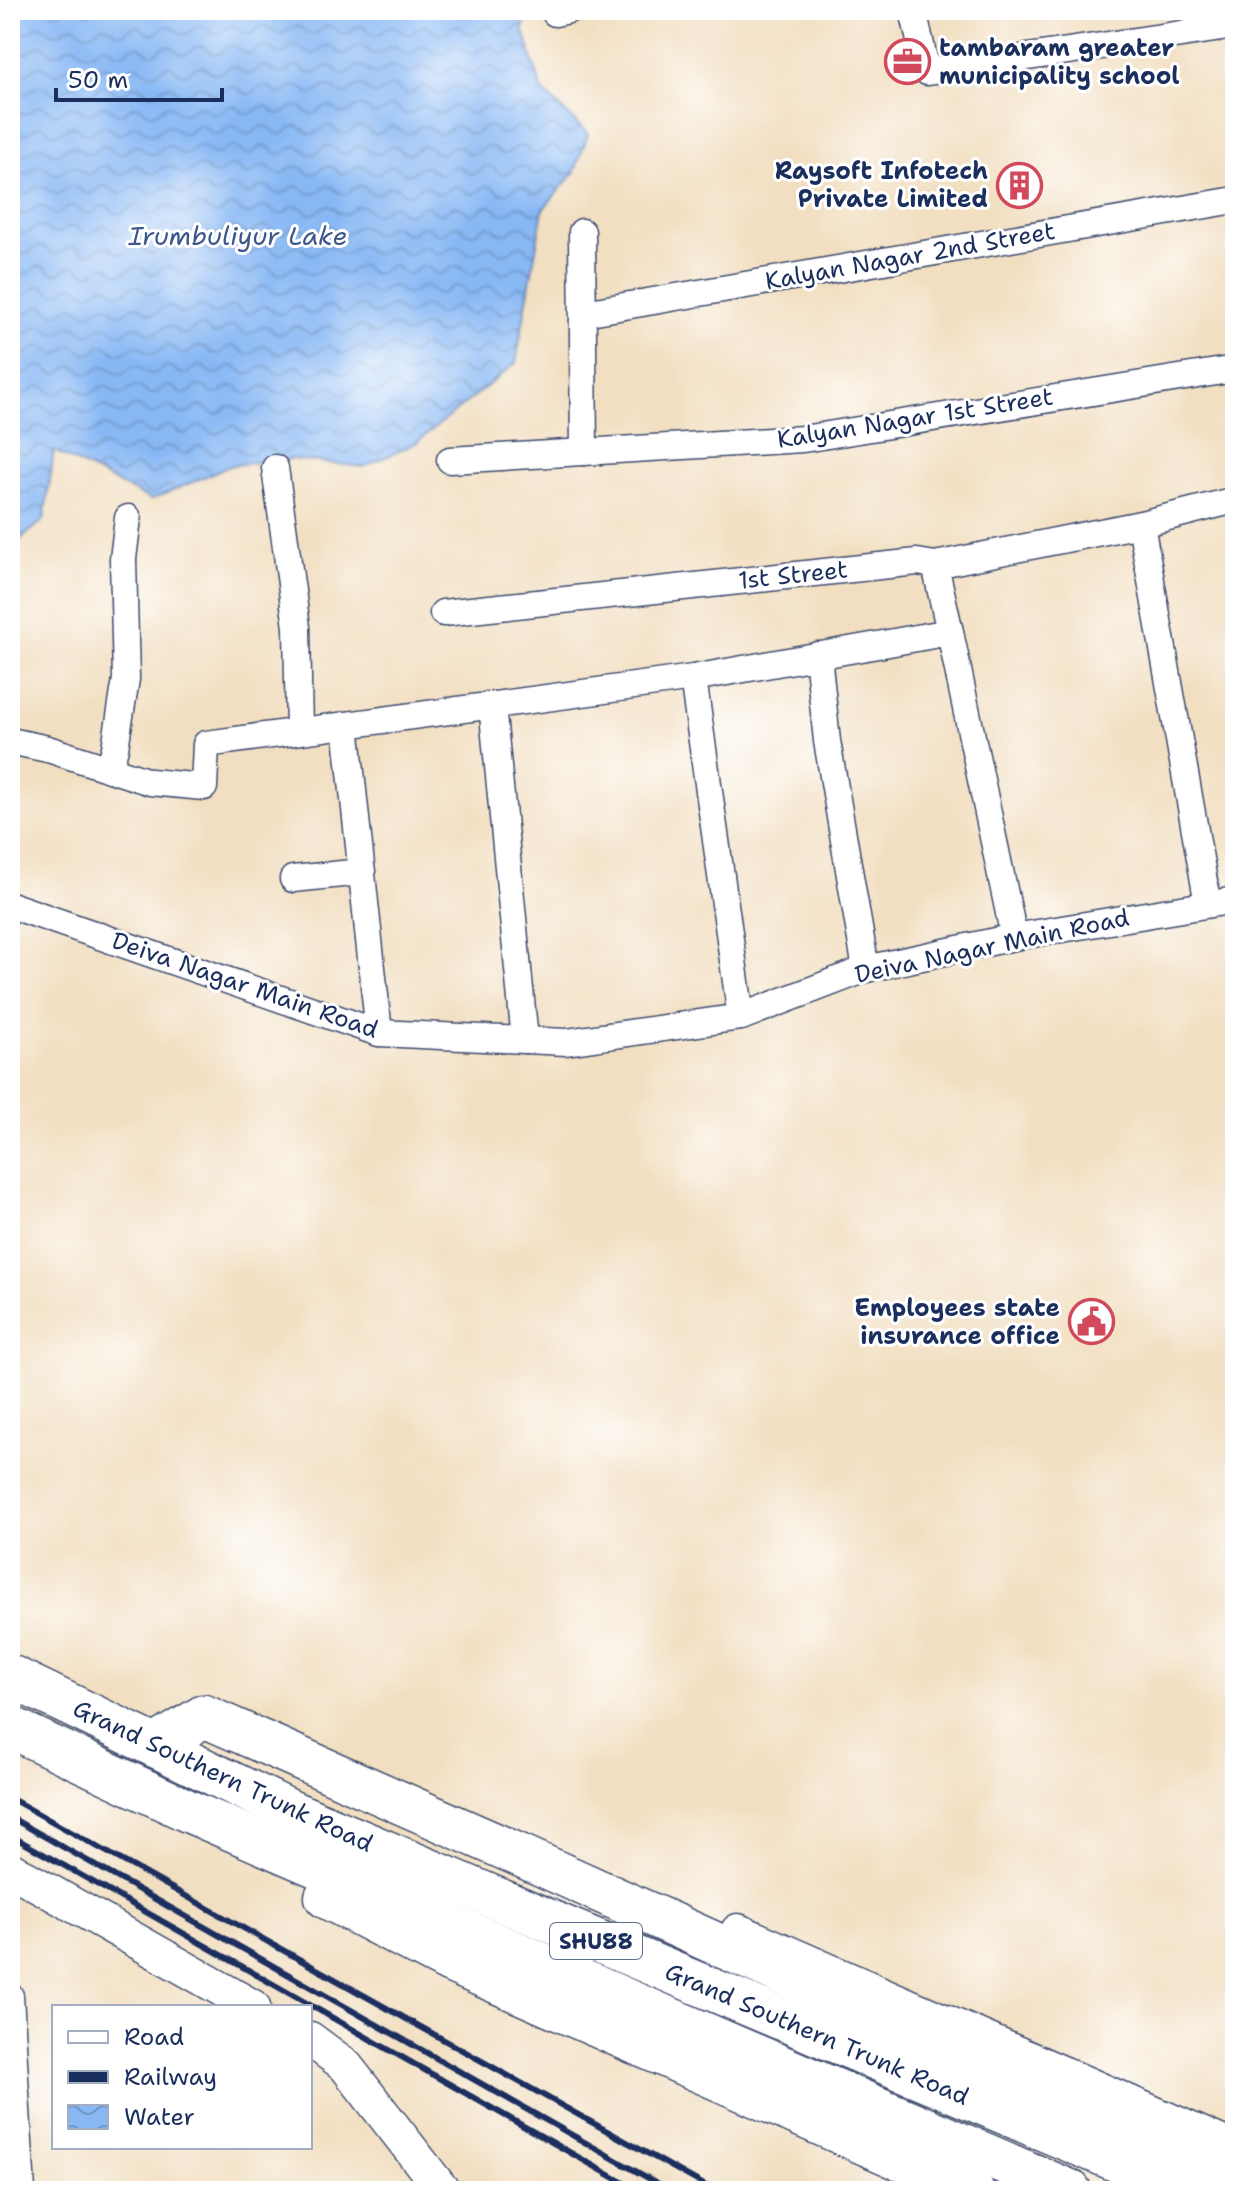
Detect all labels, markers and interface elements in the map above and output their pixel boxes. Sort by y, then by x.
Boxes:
place label: tambaram greater municipality school [939,32,1180,92]
office icon: tambaram greater municipality school [884,38,932,86]
scale bar [56,52,222,102]
text: 50 m [68,64,128,96]
place label: Raysoft Infotech Private Limited [775,155,988,215]
building icon: Raysoft Infotech Private Limited [995,161,1043,209]
street label: Kalyan Nagar 2nd Street [763,215,1057,297]
water label: Irumbuliyur Lake [127,218,348,253]
street label: Kalyan Nagar 1st Street [775,380,1055,456]
street label: 1st Street [737,553,849,597]
street label: Deiva Nagar Main Road [852,901,1132,991]
street label: Deiva Nagar Main Road [108,924,382,1046]
place label: Employees state insurance office [854,1292,1060,1352]
public building icon: Employees state insurance office [1067,1298,1115,1346]
street label: Grand Southern Trunk Road [68,1692,378,1860]
road number: SHU88 [550,1923,642,1959]
street label: Grand Southern Trunk Road [660,1955,974,2113]
legend [52,2005,312,2149]
text: Road [124,2021,184,2053]
text: Railway [124,2061,217,2093]
text: Water [124,2101,195,2133]

